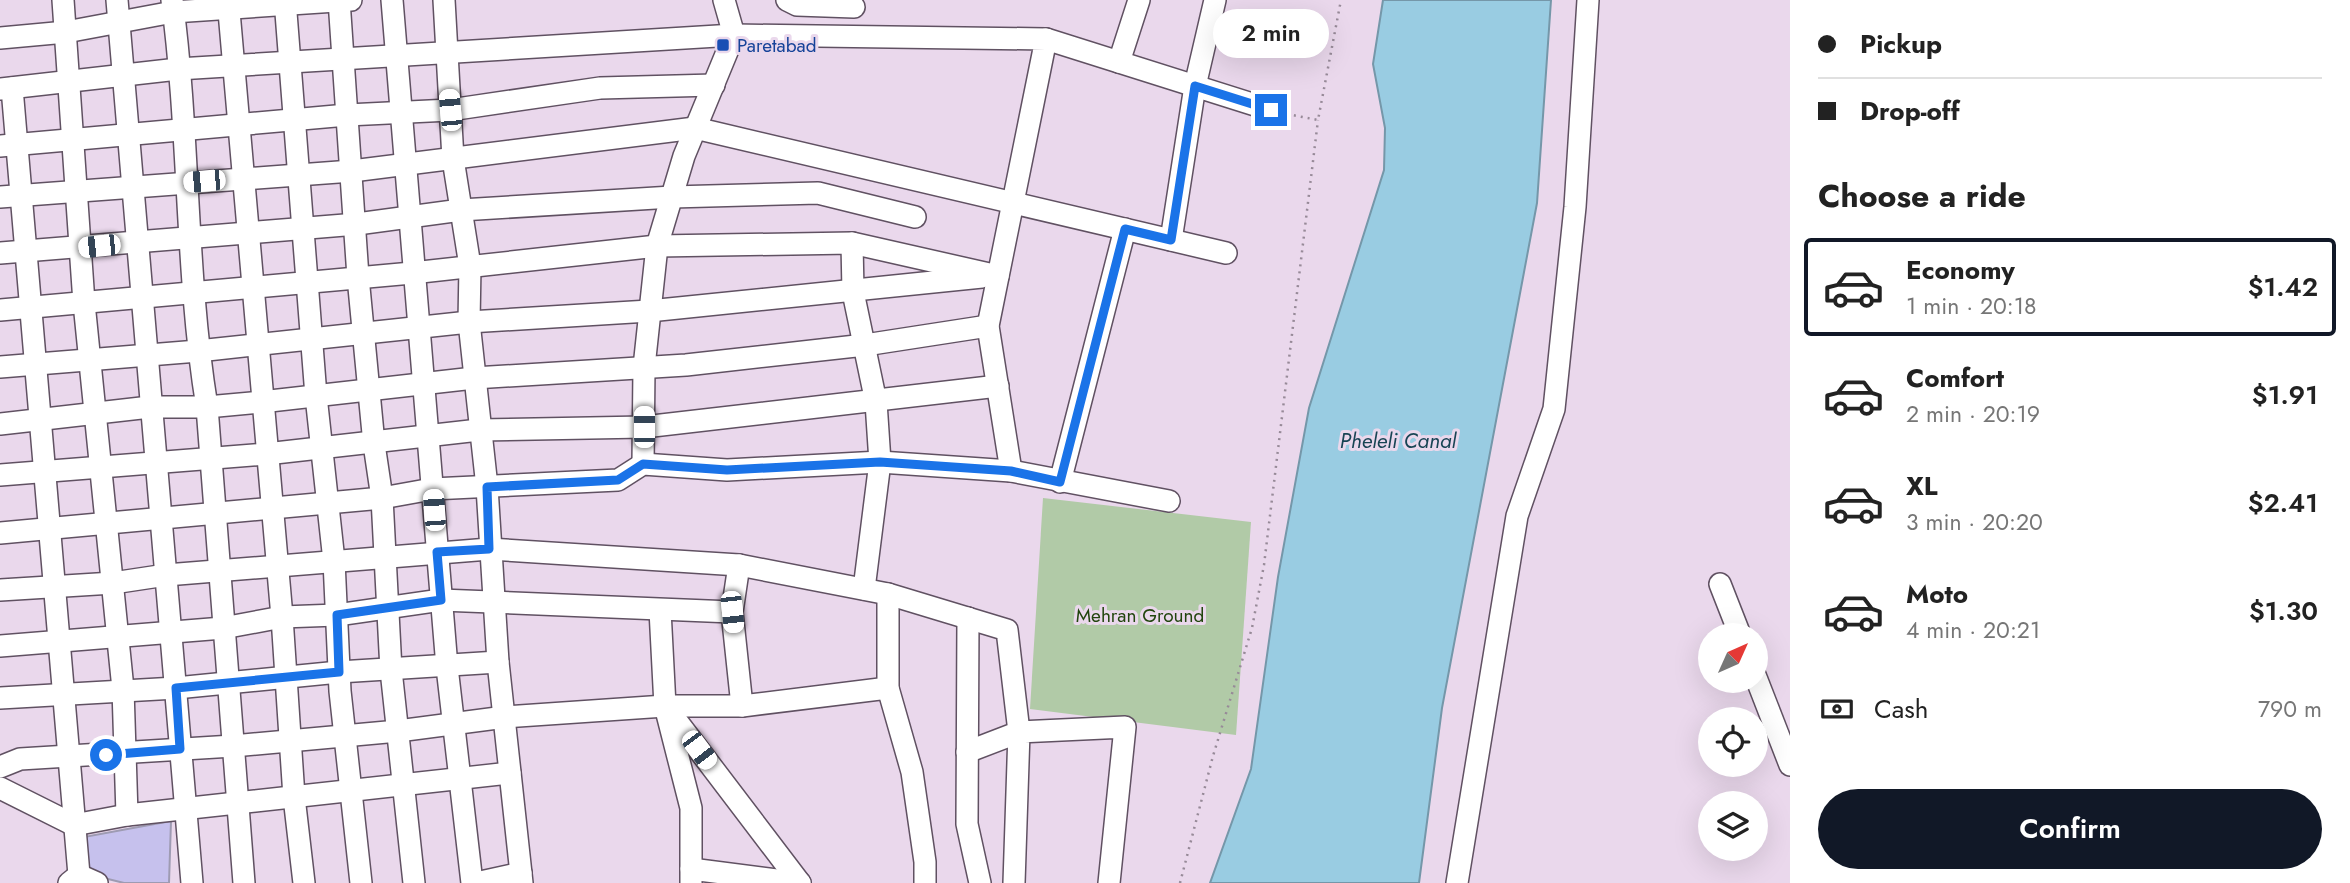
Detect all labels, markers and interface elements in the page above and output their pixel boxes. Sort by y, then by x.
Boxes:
callout: 2 min [1213,8,1329,57]
text: 2 min [1241,16,1301,50]
text: Pickup [1860,25,1942,63]
place label: Paretabad [737,32,817,59]
marker: Paretabad [715,37,731,53]
car [438,88,463,132]
text: Drop-off [1860,92,1960,130]
route end [1255,94,1287,126]
car [183,169,226,193]
text: Choose a ride [1818,173,2026,219]
car [78,233,121,259]
text: Economy [1906,251,2015,289]
icon: car [1822,256,1885,319]
text: $1.42 [2248,268,2318,306]
text: 1 min · 20:18 [1906,289,2037,323]
text: Comfort [1906,359,2004,397]
icon: car [1822,364,1885,427]
text: $1.91 [2252,376,2318,414]
text: 2 min · 20:19 [1906,397,2040,431]
car [634,406,655,448]
water label: Pheleli Canal [1340,426,1458,456]
text: XL [1906,467,1938,505]
icon: car [1822,472,1885,535]
text: $2.41 [2248,484,2318,522]
car [423,488,446,532]
text: 3 min · 20:20 [1906,505,2043,539]
text: Moto [1906,575,1968,613]
icon: car [1822,580,1885,643]
car [720,590,745,634]
text: $1.30 [2249,592,2318,630]
park label: Mehran Ground [1076,602,1204,629]
text: 4 min · 20:21 [1906,613,2040,647]
north arrow [1698,623,1768,693]
map controls [1698,623,1768,861]
icon: cash [1818,690,1856,728]
text: Cash [1874,690,1928,728]
text: 790 m [2258,692,2322,726]
button: locate [1698,707,1768,777]
car [678,727,721,773]
route start [90,739,122,771]
button: Confirm [1818,789,2322,869]
button: layers [1698,791,1768,861]

